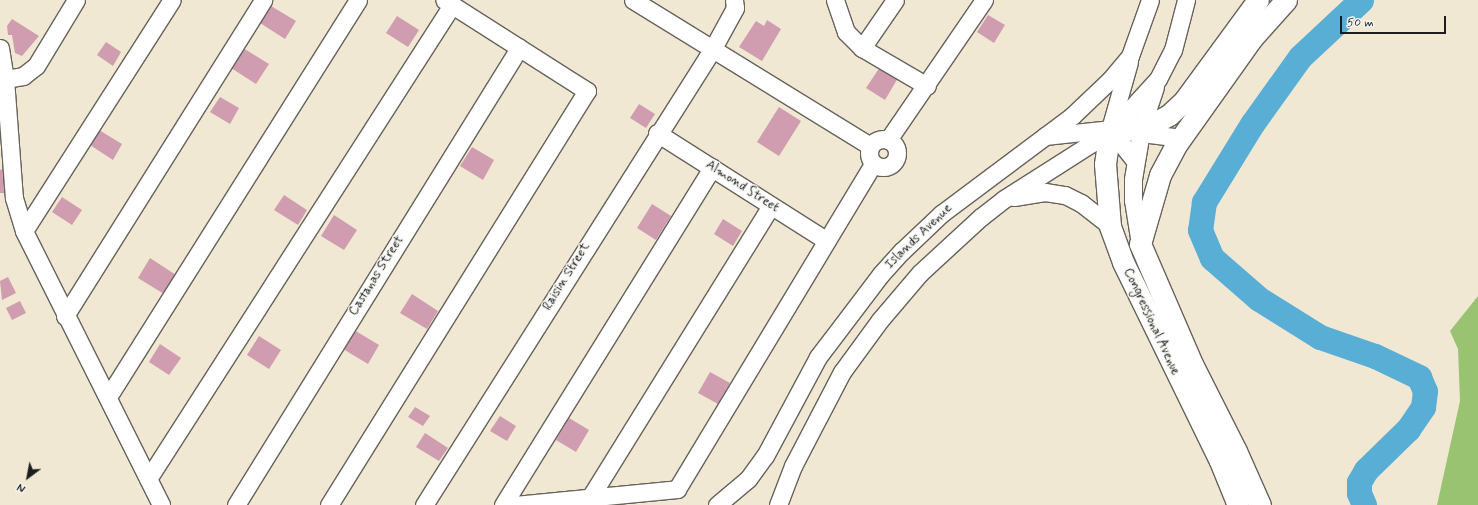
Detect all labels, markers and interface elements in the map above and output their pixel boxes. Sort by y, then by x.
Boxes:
scale bar [1342,8,1448,34]
text: 50 m [1347,15,1374,31]
street label: Almond Street [702,157,782,217]
street label: Islands Avenue [882,201,956,273]
street label: Castanas Street [346,233,408,319]
street label: Raisin Street [540,240,594,314]
street label: Congressional Avenue [1119,265,1183,379]
north arrow [8,457,48,497]
text: N [15,479,28,495]

